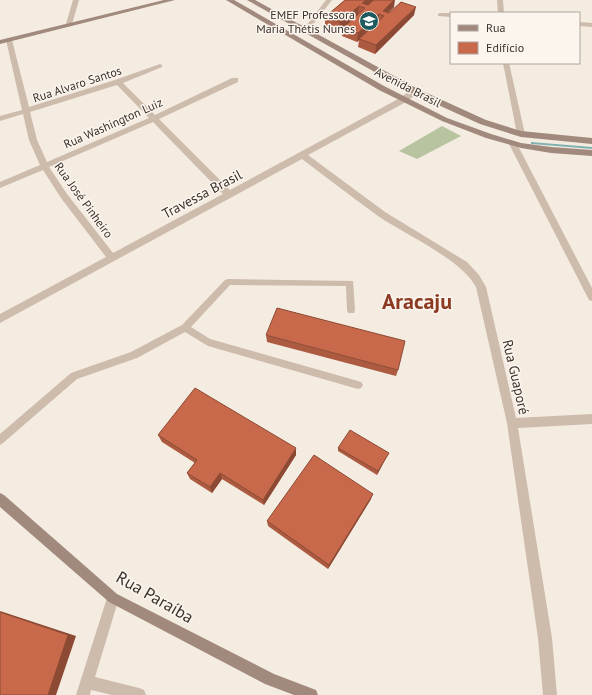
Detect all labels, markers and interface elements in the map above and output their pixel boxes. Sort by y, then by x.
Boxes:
place label: EMEF Professora Maria Thétis Nunes [256,7,355,36]
school or university icon: EMEF Professora Maria Thétis Nunes [358,10,380,32]
legend [450,12,580,64]
text: Rua [486,20,505,35]
text: Edifício [486,40,524,55]
street label: Rua Alvaro Santos [31,63,123,105]
street label: Avenida Brasil [372,64,444,110]
street label: Rua Washington Luiz [61,94,165,152]
street label: Rua José Pinheiro [52,159,116,241]
street label: Travessa Brasil [159,165,245,223]
district label: Aracaju [382,287,452,315]
street label: Rua Guaporé [499,338,533,416]
street label: Rua Paraíba [112,566,198,628]

